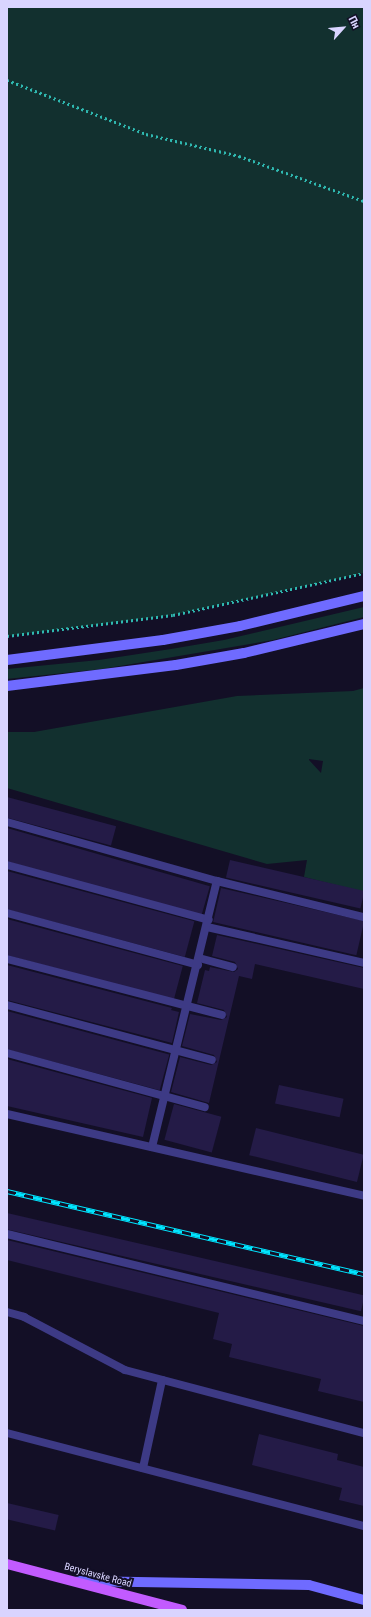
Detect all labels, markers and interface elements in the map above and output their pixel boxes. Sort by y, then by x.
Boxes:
north arrow [323,8,363,48]
text: Пн [346,14,363,31]
street label: Beryslavske Road [63,1560,133,1590]

